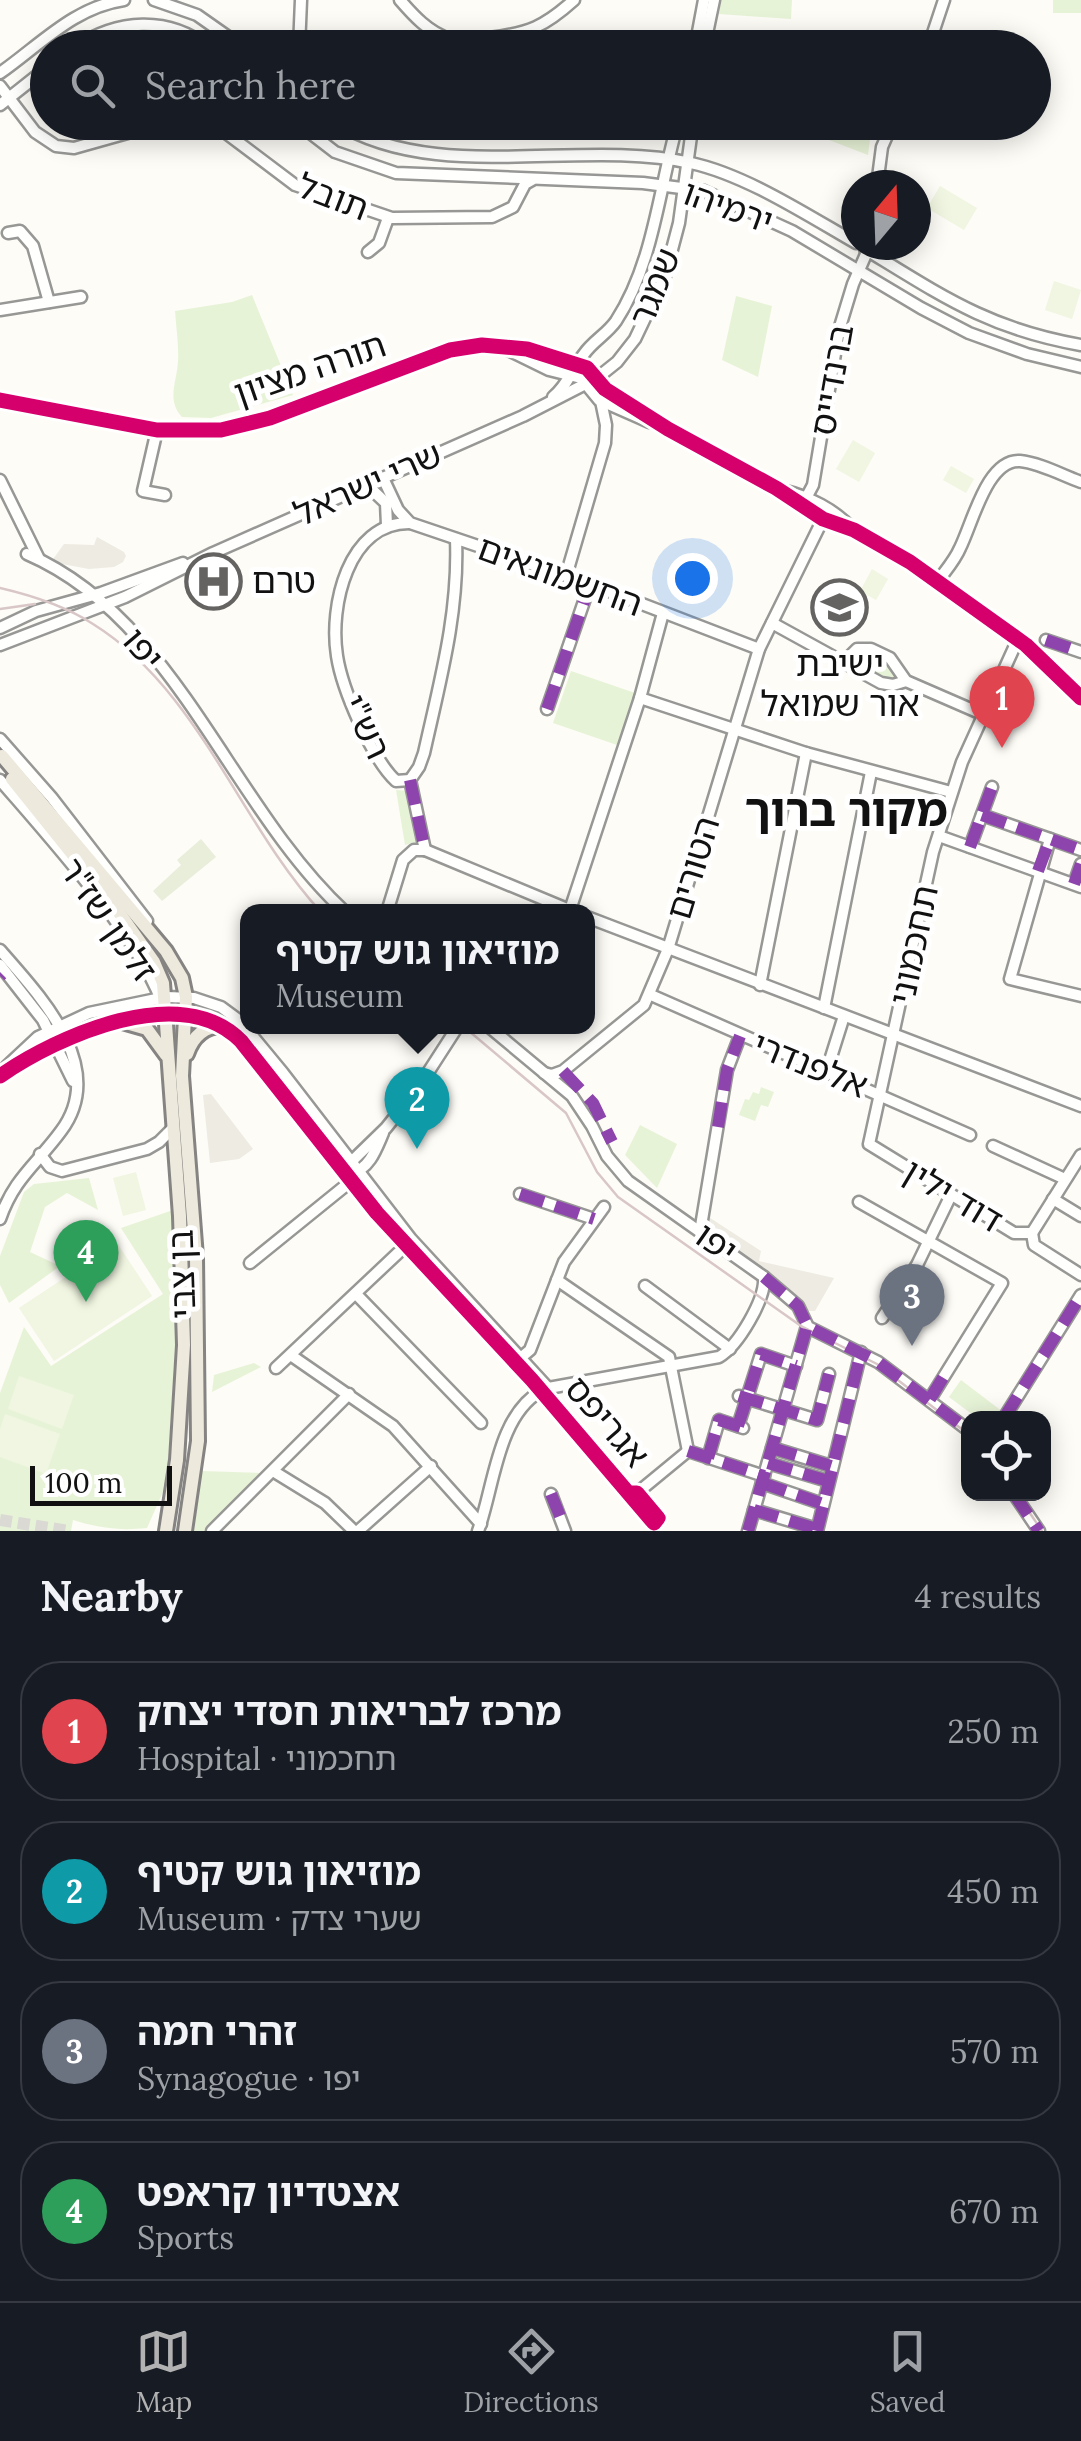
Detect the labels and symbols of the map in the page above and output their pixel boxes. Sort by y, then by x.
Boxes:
street label: תובל [291,163,375,231]
street label: ירמיהו [677,170,780,244]
north arrow [841,170,931,260]
street label: שמגר [619,241,690,332]
street label: ברנדייס [800,321,863,439]
street label: תורה מציון [228,322,392,415]
street label: שרי ישראל [287,431,449,536]
street label: החשמונאים [472,525,649,626]
hospital icon: טרם [183,551,243,611]
your location [667,553,718,604]
place label: טרם [252,558,316,603]
school or university icon: ישיבת אור שמואל [810,578,870,638]
street label: יפו [113,618,174,679]
place label: ישיבת אור שמואל [760,641,920,726]
pin: 1 [970,666,1034,748]
street label: רש"י [332,687,401,766]
district label: מקור ברוך [745,781,947,838]
street label: הטורים [656,811,730,925]
street label: זלמן שז"ר [49,849,167,990]
street label: תחכמוני [879,881,948,1009]
street label: אלפנדרי [746,1021,874,1108]
pin: 2 [384,1066,450,1149]
street label: דוד ילין [895,1148,1011,1243]
street label: יפו [687,1212,746,1273]
pin: 4 [54,1220,118,1302]
street label: בן צבי [157,1228,206,1320]
pin: 3 [880,1264,944,1346]
street label: אגריפס [556,1367,659,1477]
scale bar [30,1461,172,1506]

